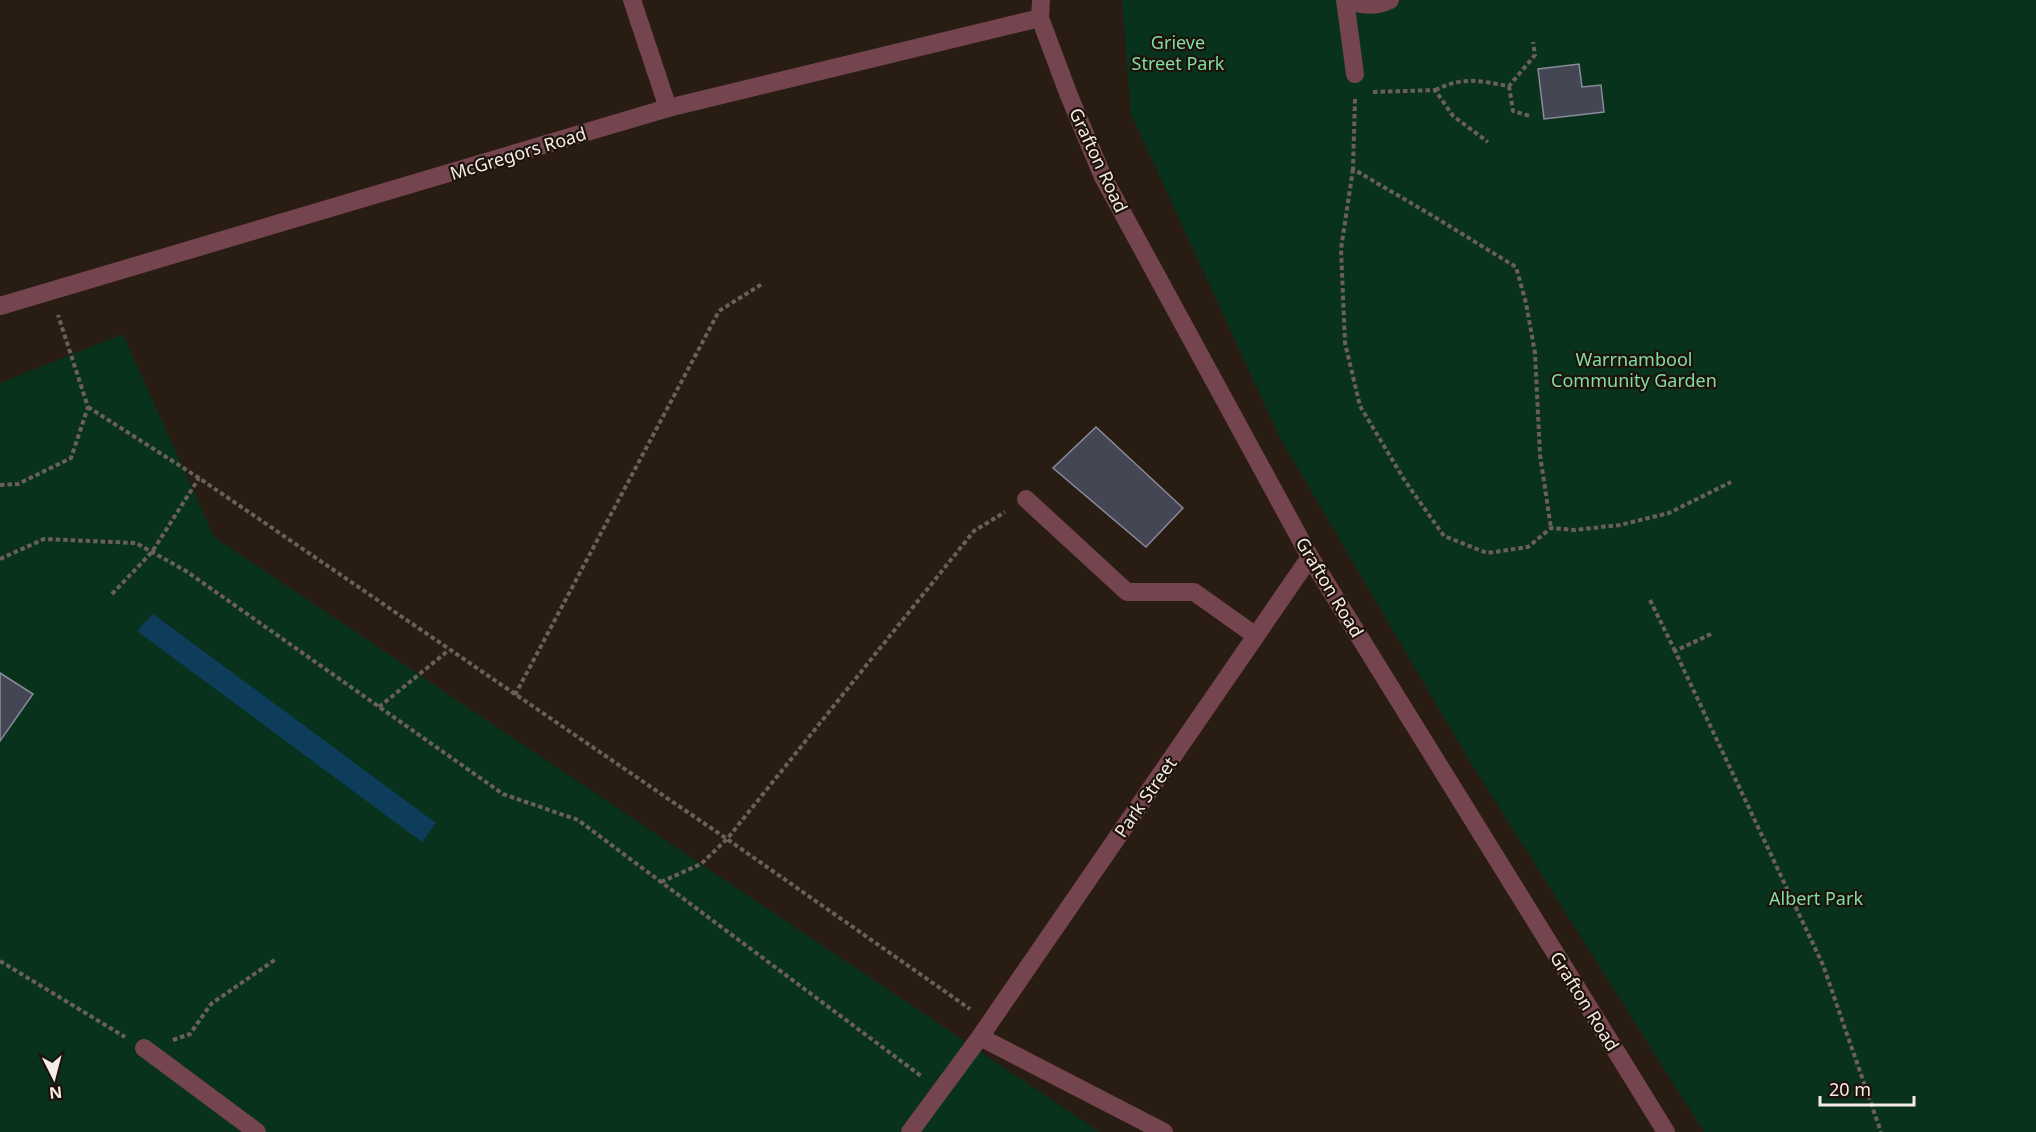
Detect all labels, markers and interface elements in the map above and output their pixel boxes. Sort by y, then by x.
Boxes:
park label: Grieve Street Park [1132,30,1225,75]
street label: Grafton Road [1064,104,1134,216]
street label: McGregors Road [447,121,589,185]
park label: Warrnambool Community Garden [1551,347,1717,392]
street label: Grafton Road [1291,532,1369,642]
street label: Park Street [1109,752,1182,842]
park label: Albert Park [1769,886,1863,910]
street label: Grafton Road [1545,947,1625,1055]
north arrow [24,1048,84,1108]
scale bar [1820,1069,1914,1107]
text: 20 m [1829,1077,1871,1101]
text: N [48,1081,63,1105]

